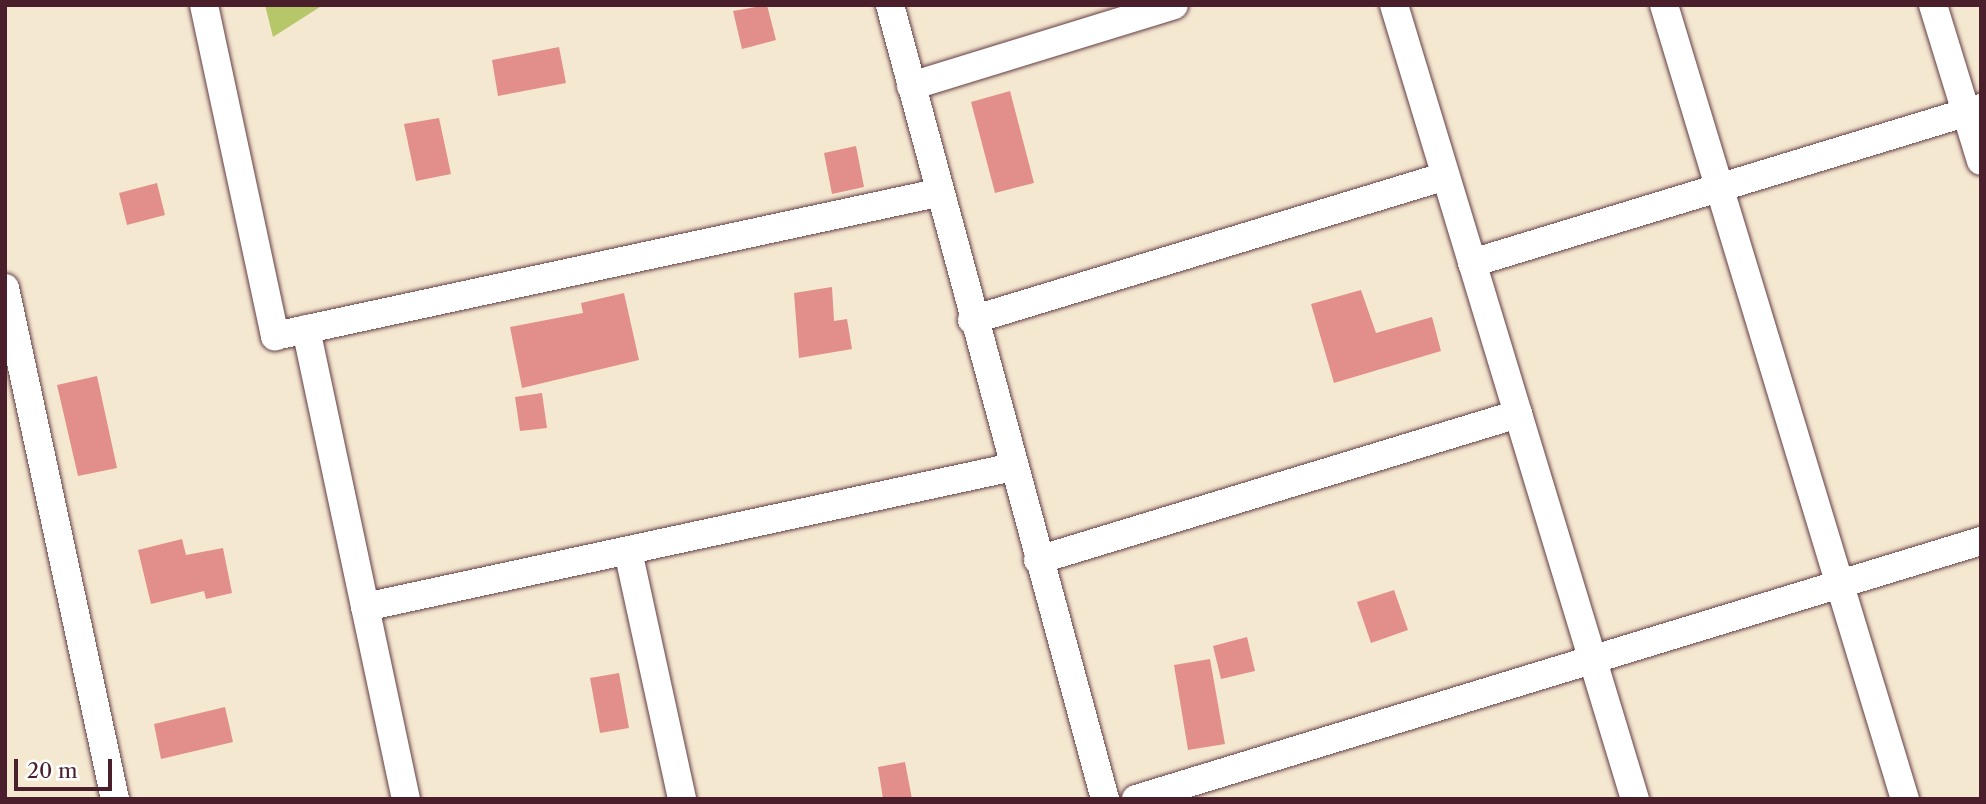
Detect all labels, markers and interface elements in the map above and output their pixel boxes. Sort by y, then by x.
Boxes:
scale bar [18,744,116,788]
text: 20 m [27,758,78,783]

